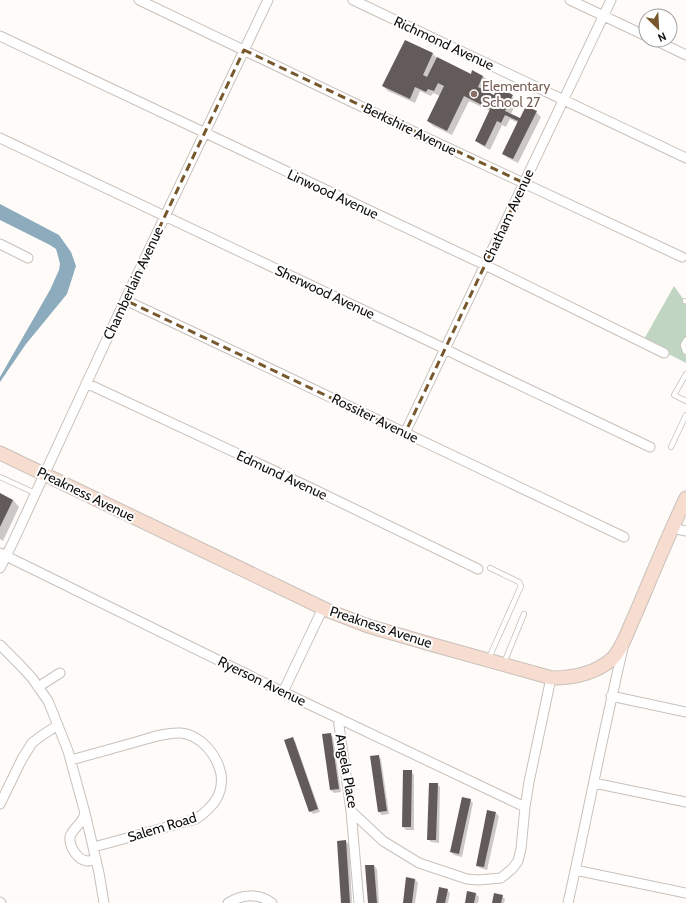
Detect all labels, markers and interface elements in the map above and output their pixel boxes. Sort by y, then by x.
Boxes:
north arrow [638,8,678,48]
street label: Richmond Avenue [391,12,497,74]
text: N [656,29,668,45]
place label: Elementary School 27 [482,77,550,111]
marker: Elementary School 27 [469,89,479,99]
street label: Berkshire Avenue [360,99,460,159]
street label: Linwood Avenue [285,165,381,223]
street label: Chatham Avenue [478,166,538,266]
street label: Chamberlain Avenue [99,223,167,343]
street label: Sherwood Avenue [272,261,378,323]
street label: Rossiter Avenue [329,389,421,447]
street label: Edmund Avenue [234,446,330,504]
street label: Preakness Avenue [34,463,138,525]
street label: Preakness Avenue [328,602,434,652]
street label: Ryerson Avenue [215,652,309,710]
street label: Angela Place [332,732,362,810]
street label: Salem Road [125,808,199,846]

